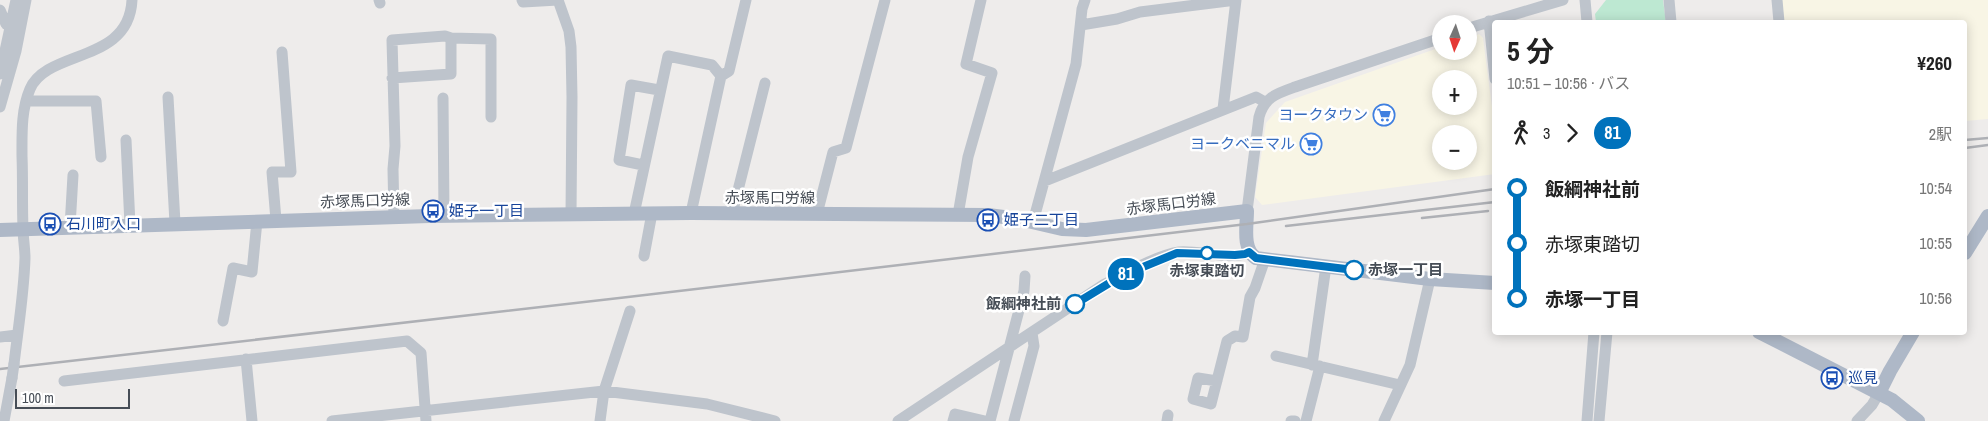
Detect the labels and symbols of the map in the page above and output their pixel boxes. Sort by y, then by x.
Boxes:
north arrow [1432,15,1478,60]
supermarket icon: ヨークタウン [1372,103,1396,127]
place label: ヨークタウン [1279,104,1368,125]
supermarket icon: ヨークベニマル [1299,132,1323,156]
place label: ヨークベニマル [1190,133,1295,154]
street label: 赤塚馬口労線 [725,187,815,208]
street label: 赤塚馬口労線 [320,188,410,213]
street label: 赤塚馬口労線 [1125,188,1217,219]
bus stop icon: 姫子一丁目 [421,199,445,223]
place label: 姫子一丁目 [449,200,524,221]
bus stop icon: 姫子二丁目 [976,208,1000,232]
place label: 姫子二丁目 [1004,209,1079,230]
bus stop icon: 石川町入口 [38,212,62,236]
place label: 石川町入口 [66,213,141,234]
marker: 赤塚東踏切 [1200,246,1214,260]
line badge: 81 [1104,258,1148,290]
place label: 赤塚一丁目 [1368,259,1443,280]
place label: 赤塚東踏切 [1169,260,1245,281]
marker: 赤塚一丁目 [1344,260,1364,280]
place label: 飯綱神社前 [986,293,1061,314]
marker: 飯綱神社前 [1065,294,1085,314]
bus stop icon: 巡見 [1820,366,1844,390]
place label: 巡見 [1848,367,1878,388]
scale bar [15,386,130,409]

